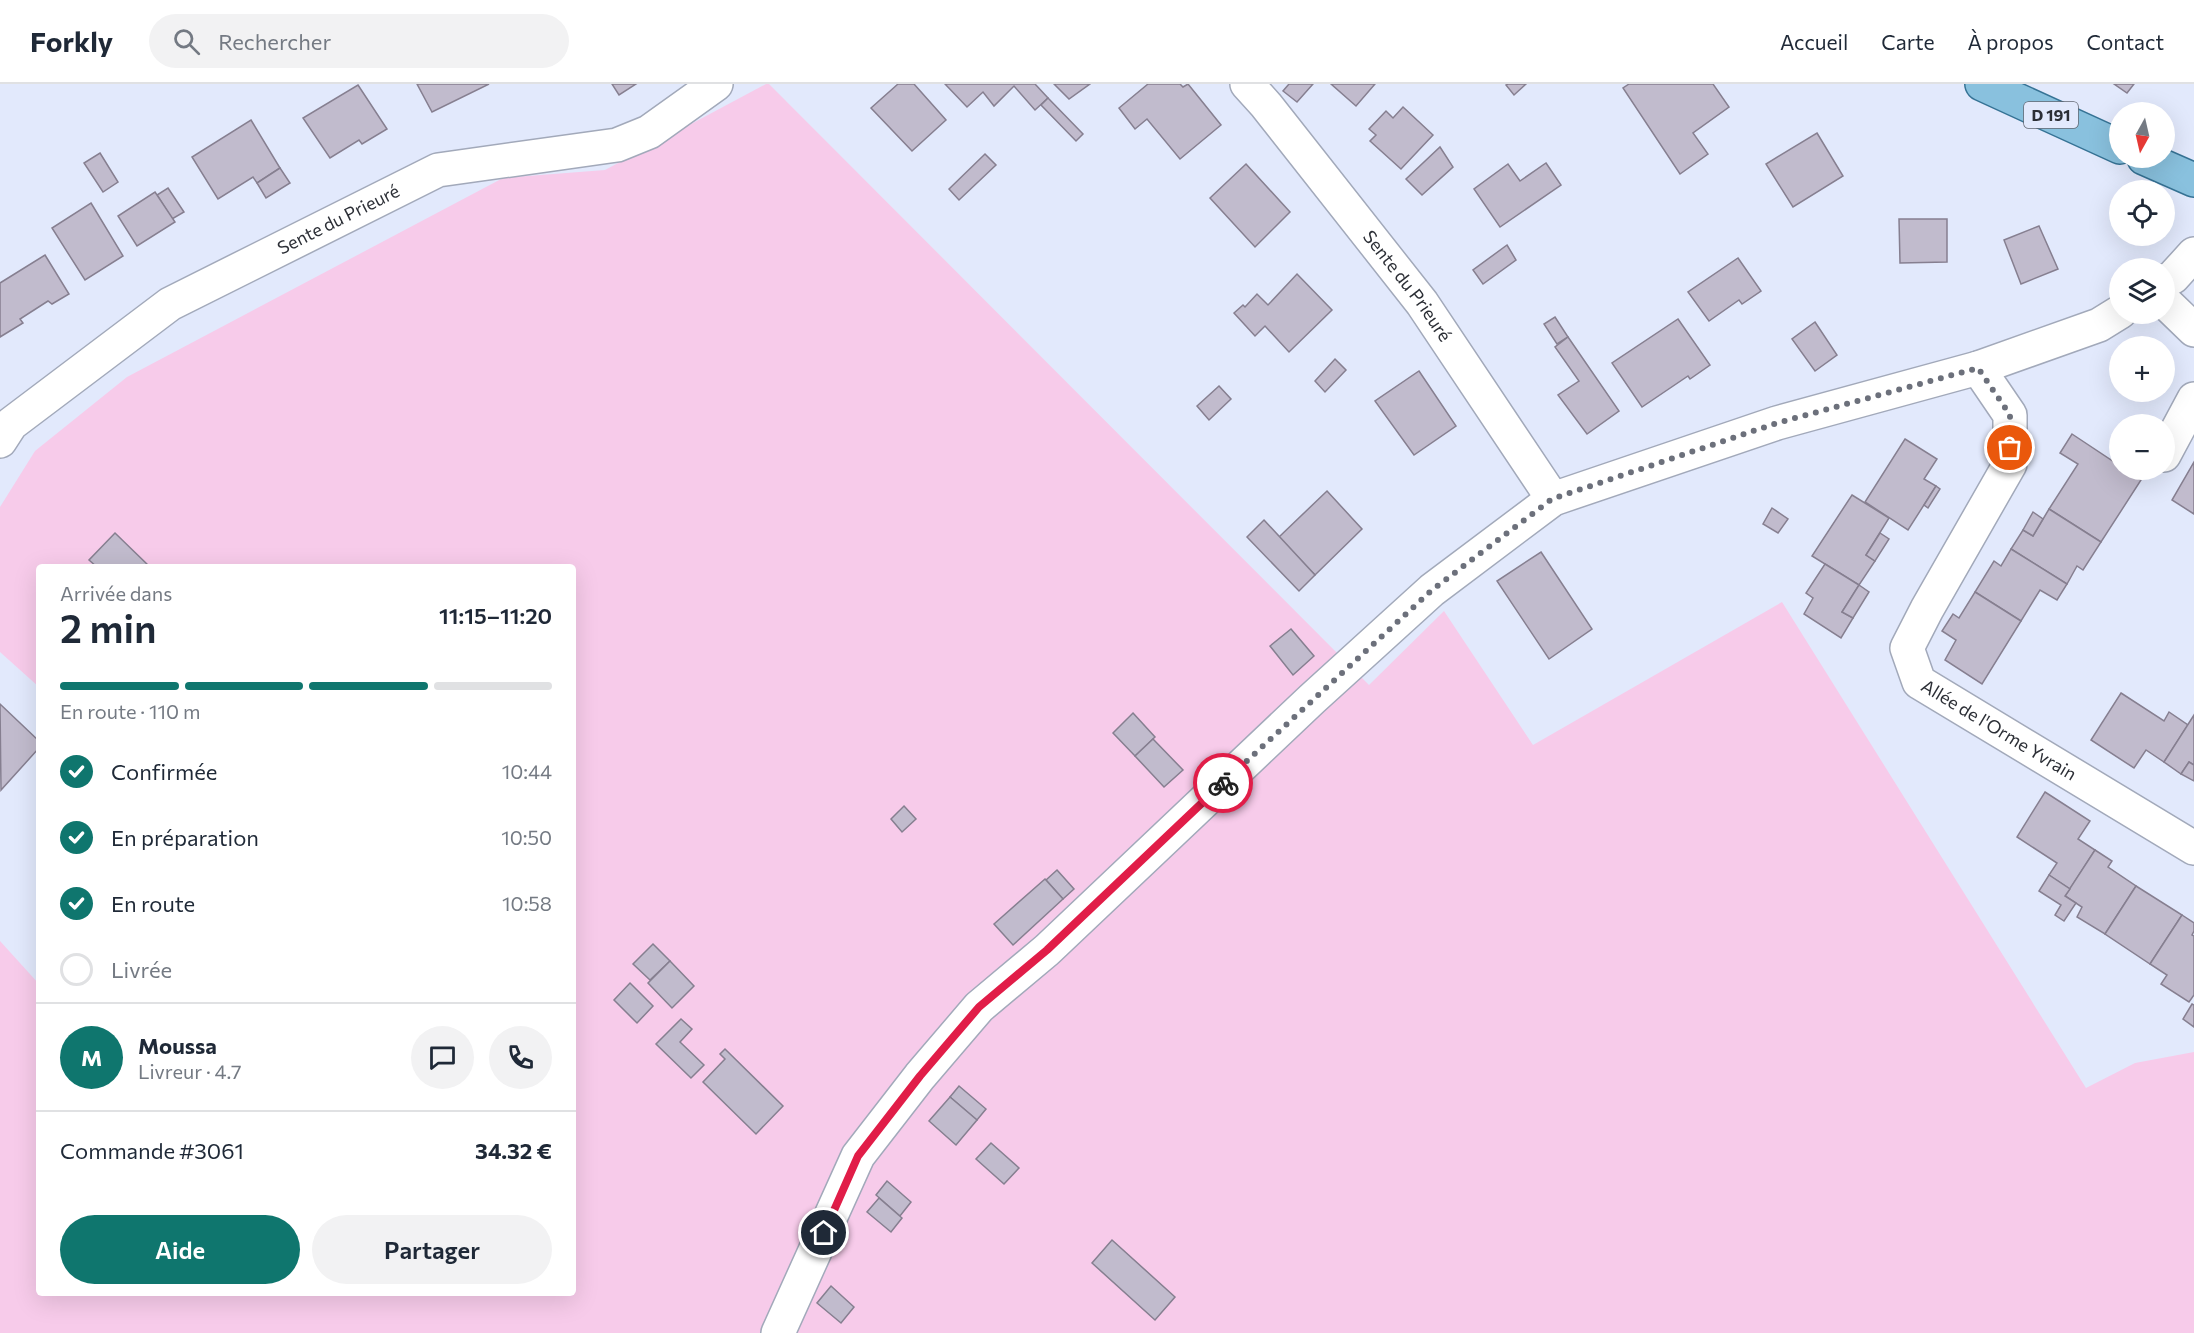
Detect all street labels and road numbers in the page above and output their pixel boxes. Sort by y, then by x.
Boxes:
road number: D 191 [2024,102,2078,128]
street label: Sente du Prieuré [274,179,403,258]
street label: Sente du Prieuré [1359,226,1457,345]
street label: Allée de l'Orme Yvrain [1918,674,2081,785]

